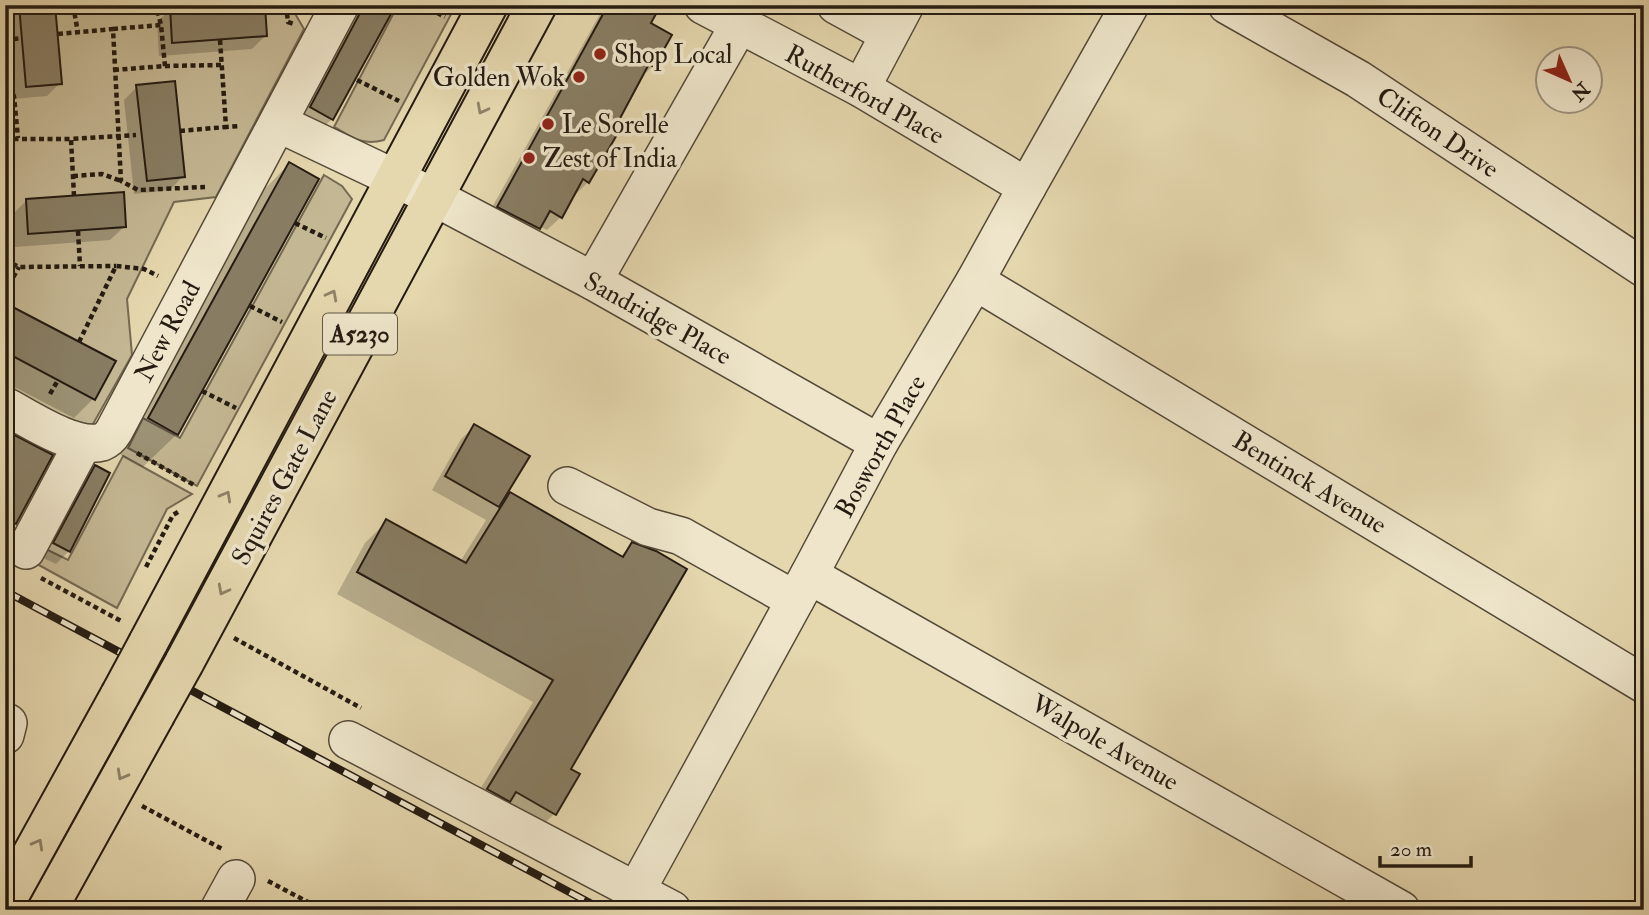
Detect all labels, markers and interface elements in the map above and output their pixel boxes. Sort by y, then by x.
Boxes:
street label: Rutherford Place [779,38,950,152]
place label: Shop Local [614,39,733,72]
marker: Shop Local [592,46,608,62]
north arrow [1534,46,1604,116]
place label: Golden Wok [433,62,566,94]
marker: Golden Wok [571,69,587,85]
text: N [1565,76,1596,107]
street label: Clifton Drive [1370,80,1505,185]
one-way arrow [476,101,490,114]
place label: Le Sorelle [562,109,669,141]
marker: Le Sorelle [540,116,556,132]
place label: Zest of India [543,143,677,175]
marker: Zest of India [521,150,537,166]
street label: Sandridge Place [578,265,737,373]
street label: New Road [128,275,208,387]
one-way arrow [324,290,337,302]
road number: A5230 [323,314,397,354]
street label: Bosworth Place [829,370,933,523]
street label: Squires Gate Lane [225,384,345,571]
street label: Bentinck Avenue [1227,424,1392,541]
one-way arrow [218,491,231,503]
one-way arrow [218,582,231,595]
street label: Walpole Avenue [1024,687,1184,799]
one-way arrow [117,768,130,780]
scale bar [1380,824,1470,868]
text: 20 m [1390,836,1432,863]
one-way arrow [30,838,43,851]

